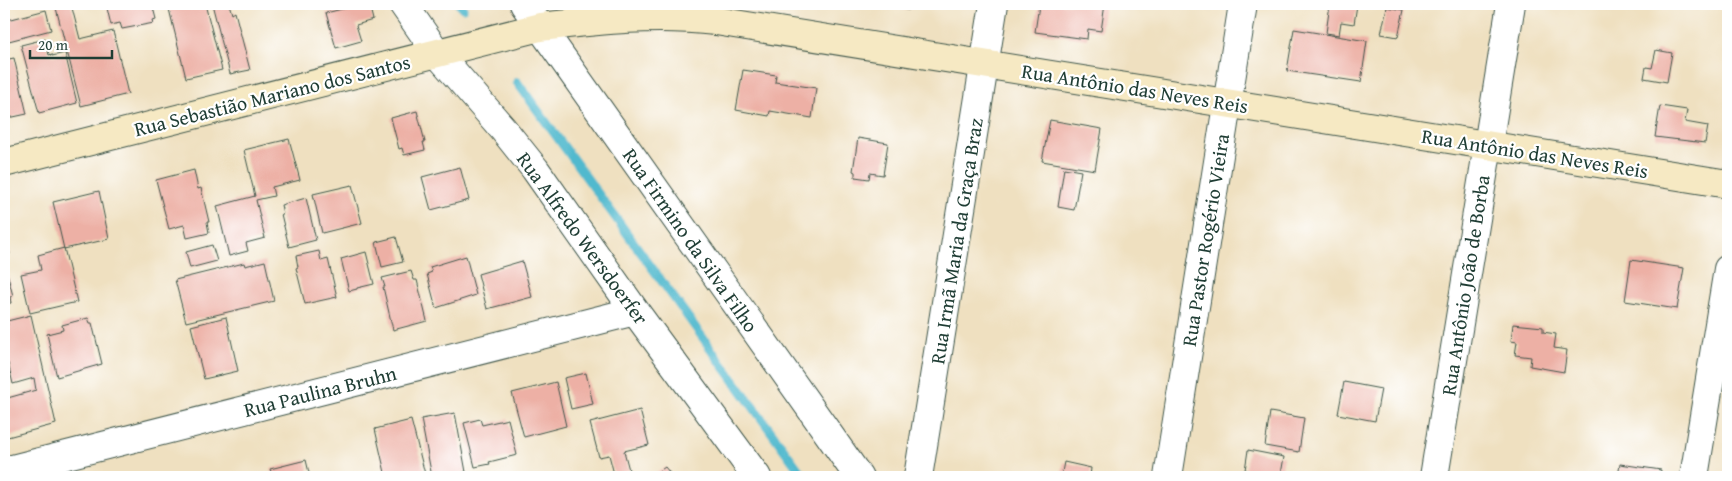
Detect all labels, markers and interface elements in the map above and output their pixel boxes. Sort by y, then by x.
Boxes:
scale bar [30,28,112,60]
text: 20 m [38,34,69,55]
street label: Rua Sebastião Mariano dos Santos [131,47,413,143]
street label: Rua Antônio das Neves Reis [1020,56,1250,120]
street label: Rua Irmã Maria da Graça Braz [922,116,990,366]
street label: Rua Antônio das Neves Reis [1420,121,1650,185]
street label: Rua Pastor Rogério Vieira [1174,131,1236,348]
street label: Rua Firmino da Silva Filho [616,142,766,338]
street label: Rua Alfredo Wersdoerfer [510,146,656,330]
street label: Rua Antônio João de Borba [1433,172,1497,397]
street label: Rua Paulina Bruhn [241,358,399,424]

